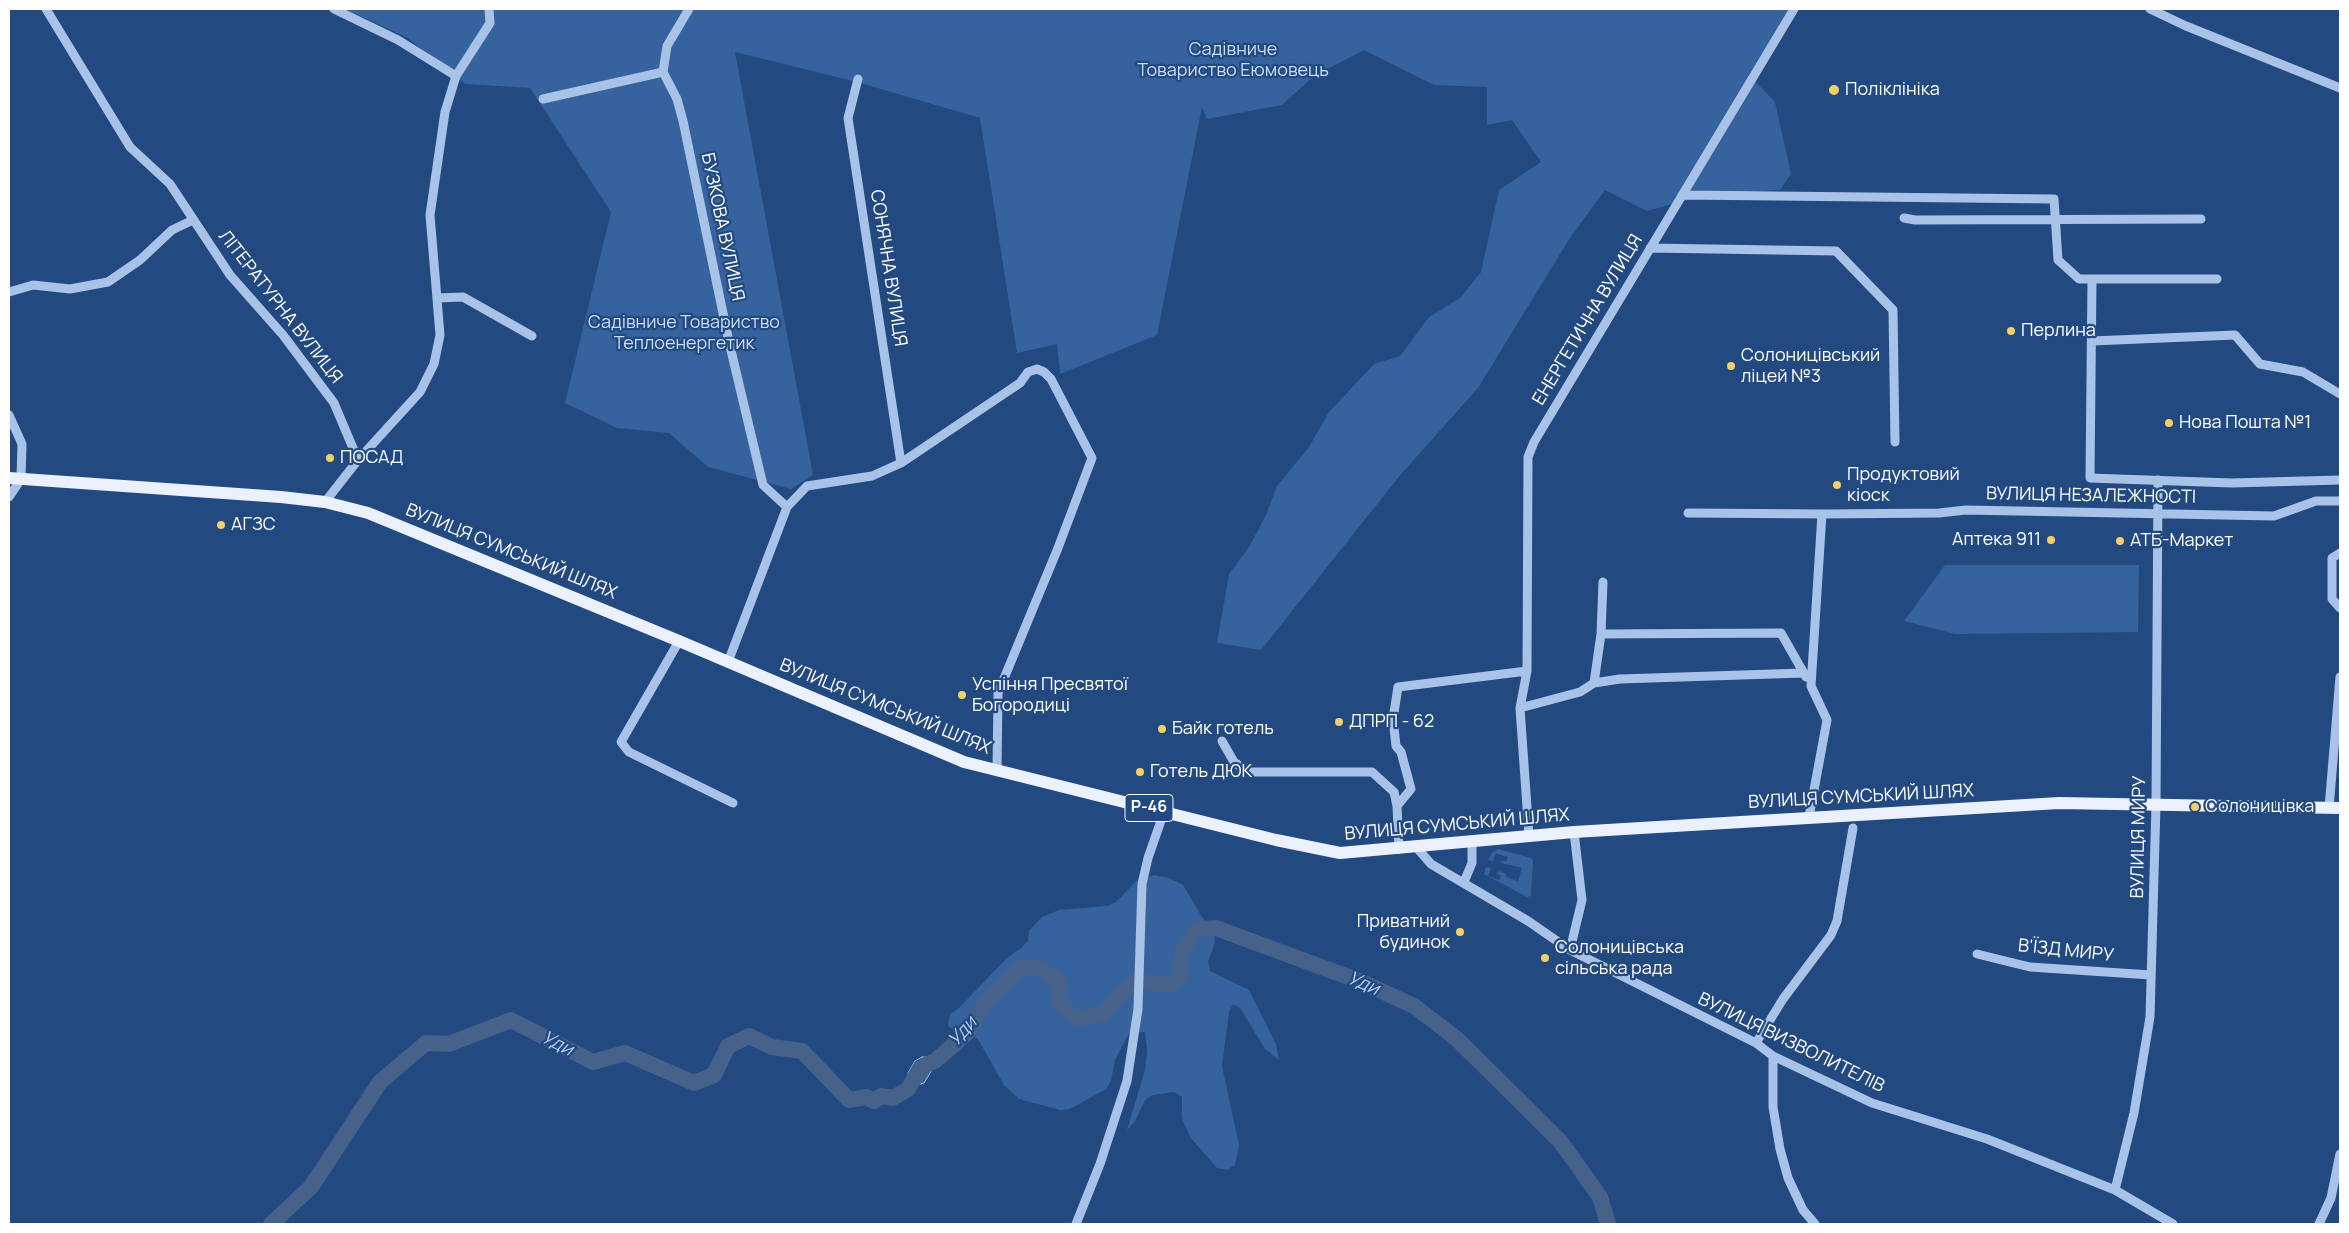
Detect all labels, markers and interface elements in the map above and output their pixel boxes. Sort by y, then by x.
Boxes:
park label: Садівниче Товариство Еюмовець [1137,39,1329,82]
place label: Поліклініка [1845,79,1940,101]
marker: Поліклініка [1827,83,1841,97]
street label: БУЗКОВА ВУЛИЦЯ [696,151,748,303]
street label: СОНЯЧНА ВУЛИЦЯ [865,188,911,348]
street label: ЛІТЕРАТУРНА ВУЛИЦЯ [214,226,346,388]
street label: ЕНЕРГЕТИЧНА ВУЛИЦЯ [1528,231,1648,409]
park label: Садівниче Товариство Теплоенергетик [588,312,780,354]
place label: Перлина [2021,320,2096,342]
marker: Перлина [2005,325,2017,337]
place label: Солоницівський ліцей №3 [1741,345,1880,388]
marker: Солоницівський ліцей №3 [1725,360,1737,372]
place label: Нова Пошта №1 [2179,412,2311,434]
marker: Нова Пошта №1 [2163,417,2175,429]
place label: ПОСАД [340,447,403,469]
marker: ПОСАД [324,452,336,464]
place label: Продуктовий кіоск [1847,464,1960,506]
marker: Продуктовий кіоск [1831,479,1843,491]
street label: ВУЛИЦЯ НЕЗАЛЕЖНОСТІ [1986,483,2196,509]
street label: ВУЛИЦЯ СУМСЬКИЙ ШЛЯХ [402,500,620,604]
place label: АГЗС [231,514,276,536]
marker: АГЗС [215,519,227,531]
place label: Аптека 911 [1952,529,2041,551]
place label: АТБ-Маркет [2130,530,2233,552]
marker: Аптека 911 [2045,534,2057,546]
marker: АТБ-Маркет [2114,535,2126,547]
street label: ВУЛИЦЯ СУМСЬКИЙ ШЛЯХ [776,655,994,759]
place label: Успіння Пресвятої Богородиці [972,674,1128,716]
marker: Успіння Пресвятої Богородиці [956,689,968,701]
place label: ДПРП - 62 [1349,711,1434,733]
marker: ДПРП - 62 [1333,716,1345,728]
place label: Байк готель [1172,718,1274,740]
marker: Байк готель [1156,723,1168,735]
place label: Готель ДЮК [1150,761,1252,783]
marker: Готель ДЮК [1134,766,1146,778]
street label: ВУЛИЦЯ МИРУ [2127,775,2151,899]
street label: ВУЛИЦЯ СУМСЬКИЙ ШЛЯХ [1748,780,1974,814]
road number: Р-46 [1125,794,1173,821]
place label: Солоницівка [2205,796,2314,818]
marker: Солоницівка [2189,801,2201,813]
street label: ВУЛИЦЯ СУМСЬКИЙ ШЛЯХ [1344,804,1570,846]
place label: Приватний будинок [1357,911,1450,954]
marker: Приватний будинок [1454,926,1466,938]
street label: В'ЇЗД МИРУ [2017,935,2115,967]
place label: Солоницівська сільська рада [1555,937,1684,980]
marker: Солоницівська сільська рада [1539,952,1551,964]
water label: Уди [1344,967,1382,1001]
street label: ВУЛИЦЯ ВИЗВОЛИТЕЛІВ [1694,988,1888,1098]
water label: Уди [944,1012,982,1052]
water label: Уди [537,1026,577,1062]

